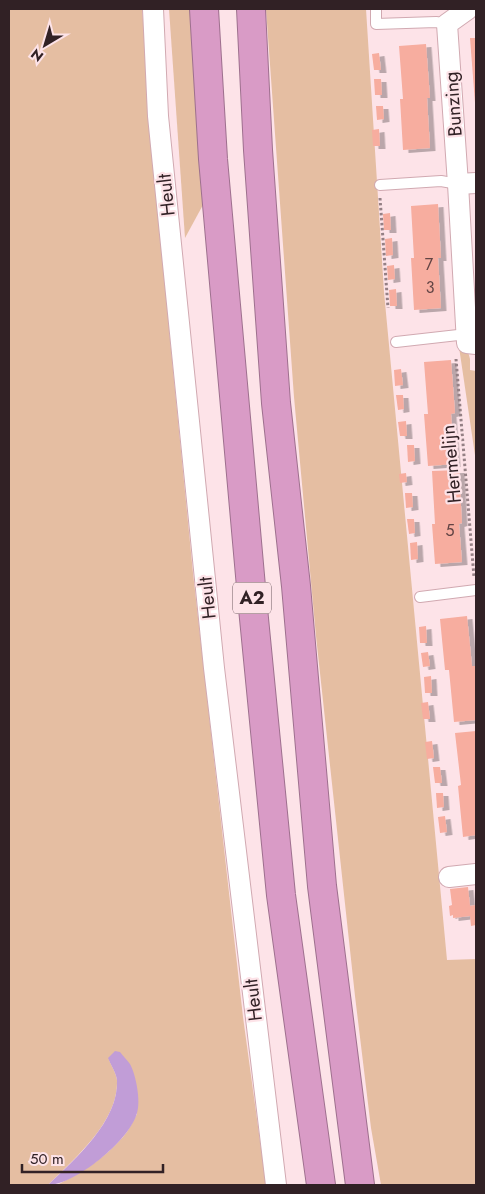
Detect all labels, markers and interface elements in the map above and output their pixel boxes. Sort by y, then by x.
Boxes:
north arrow [20,20,70,70]
text: N [26,44,48,67]
street label: Bunzing [437,71,469,137]
street label: Heult [150,172,182,217]
house number: 7 [425,253,434,276]
house number: 3 [426,276,435,299]
street label: Hermelijn [434,424,468,504]
house number: 5 [445,519,455,542]
street label: Heult [191,575,223,620]
road number: A2 [233,582,271,614]
street label: Heult [237,977,269,1023]
scale bar [22,1142,164,1174]
text: 50 m [30,1148,64,1170]

